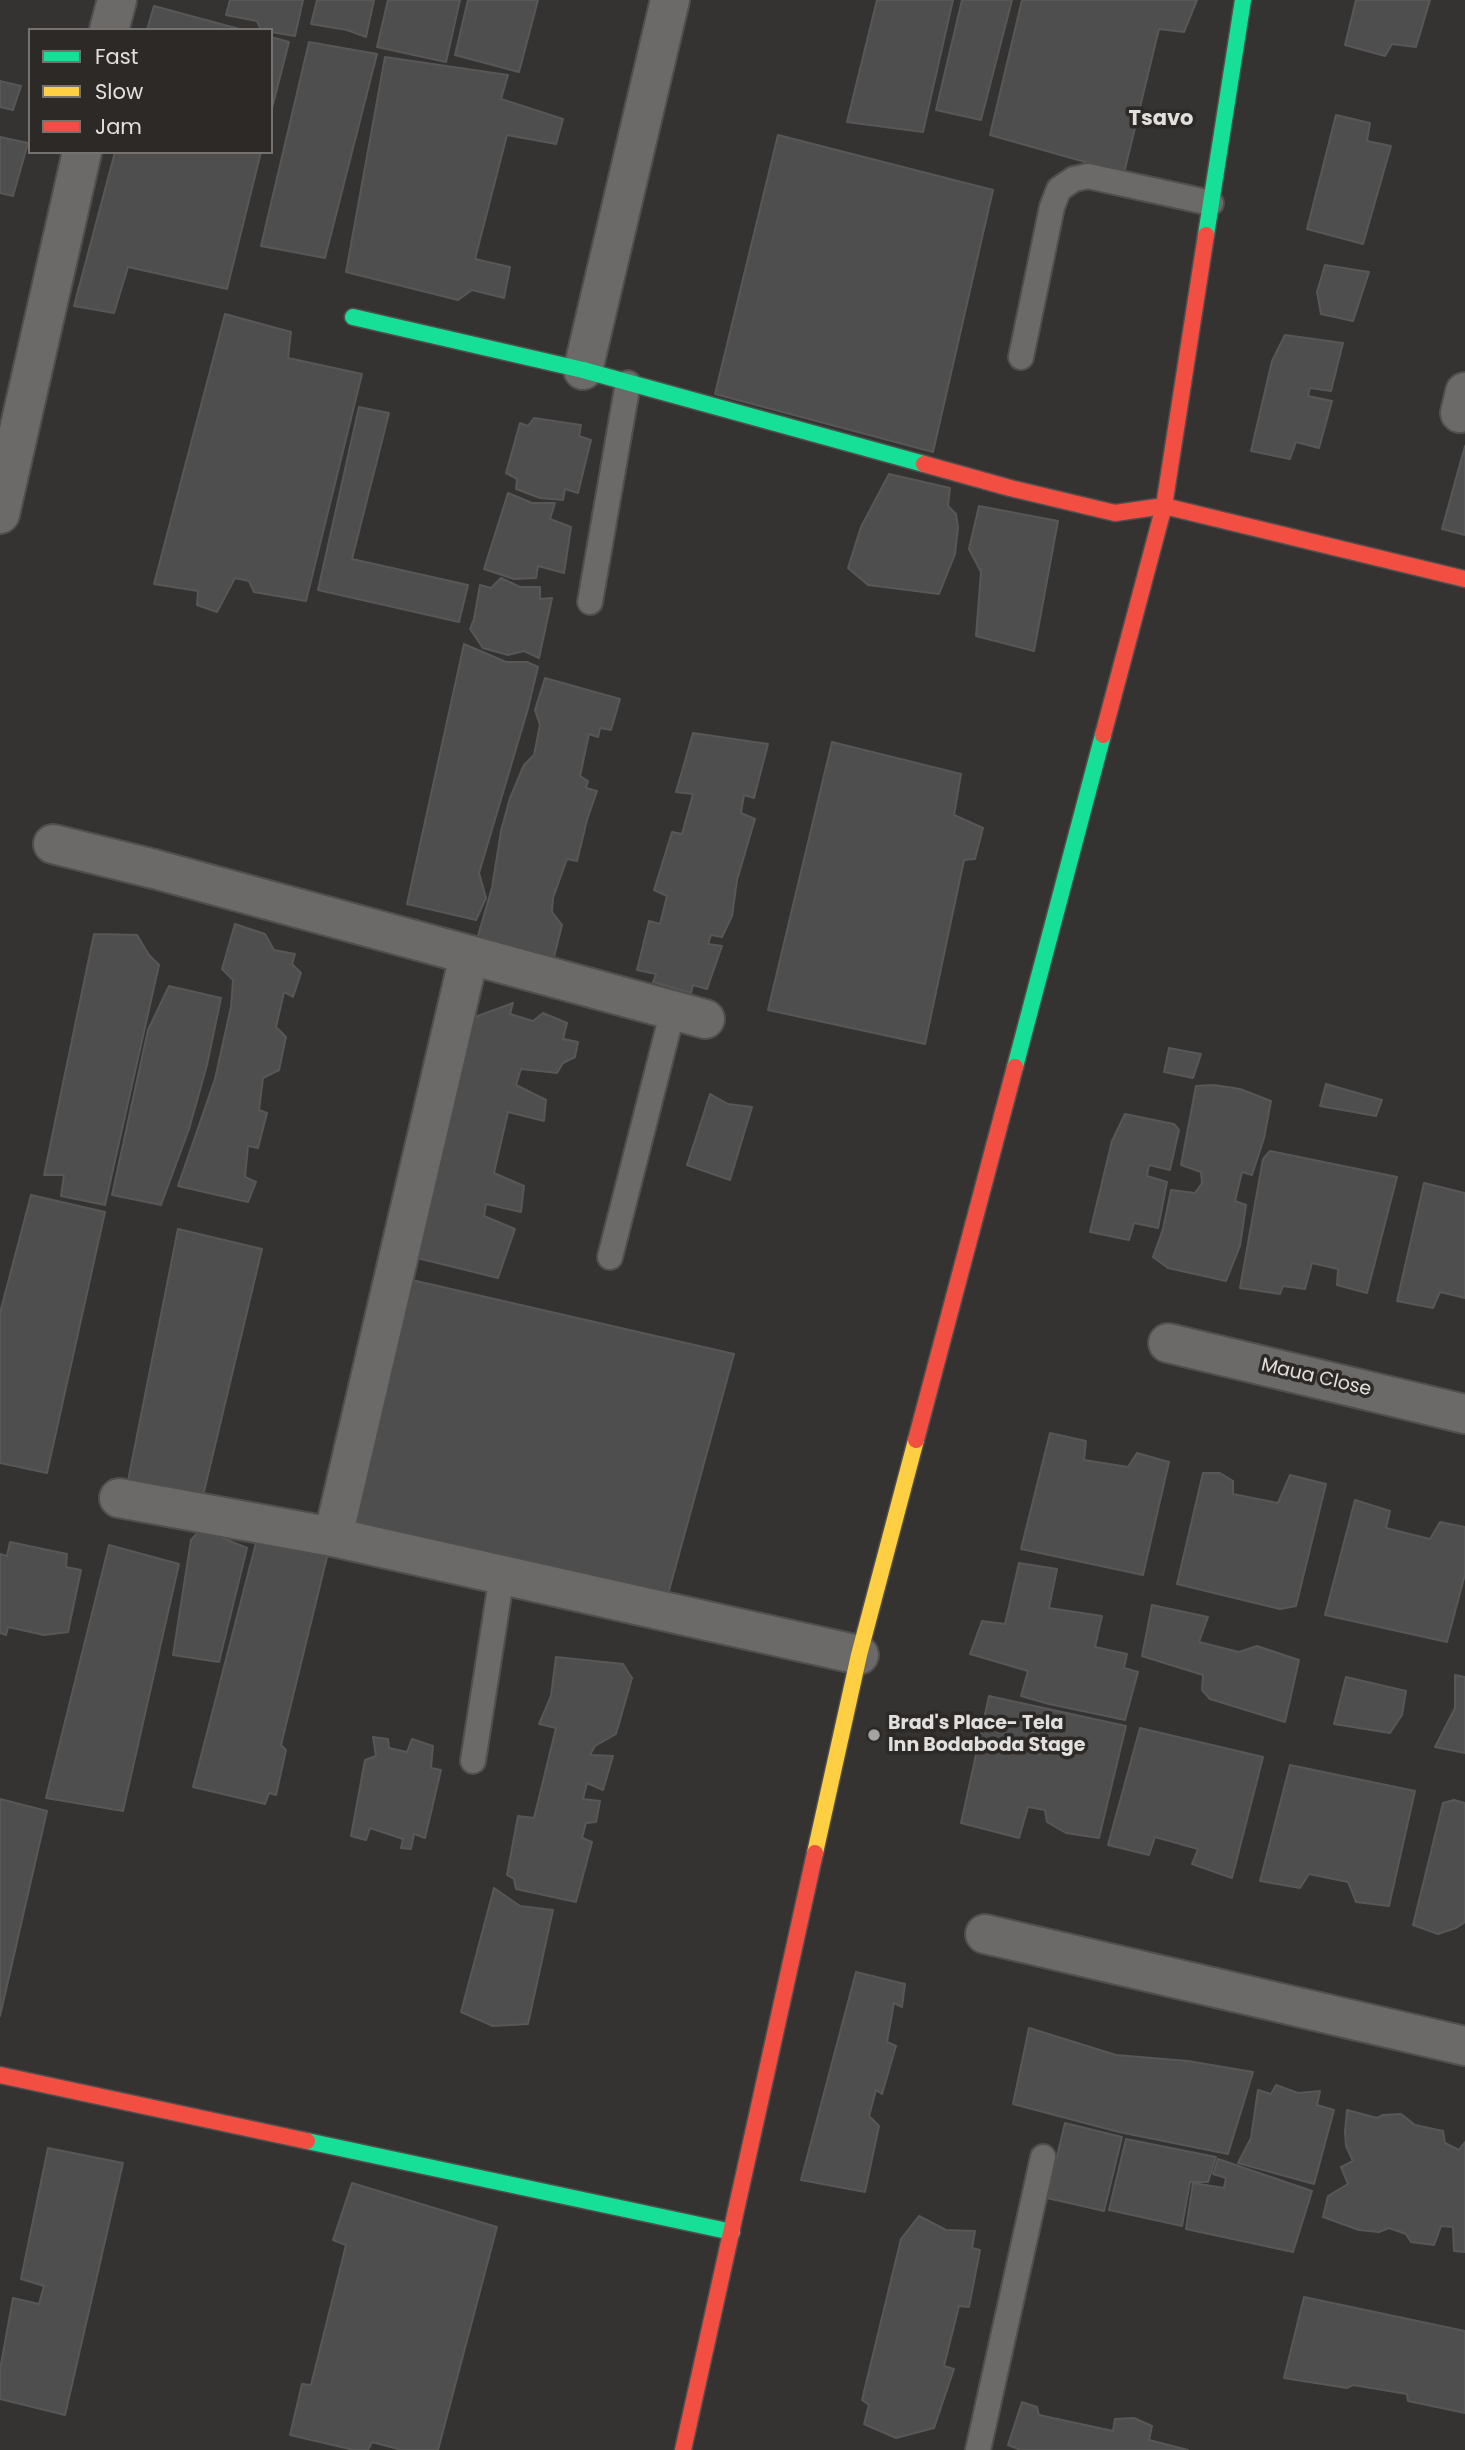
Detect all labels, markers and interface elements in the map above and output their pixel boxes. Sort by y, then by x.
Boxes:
legend [28,28,273,154]
text: Fast [95,42,138,71]
text: Slow [95,77,143,106]
district label: Tsavo [1129,107,1193,133]
text: Jam [95,112,142,141]
street label: Maua Close [1259,1354,1373,1402]
place label: Brad's Place- Tela Inn Bodaboda Stage [888,1713,1085,1757]
marker: Brad's Place- Tela Inn Bodaboda Stage [866,1727,882,1743]

